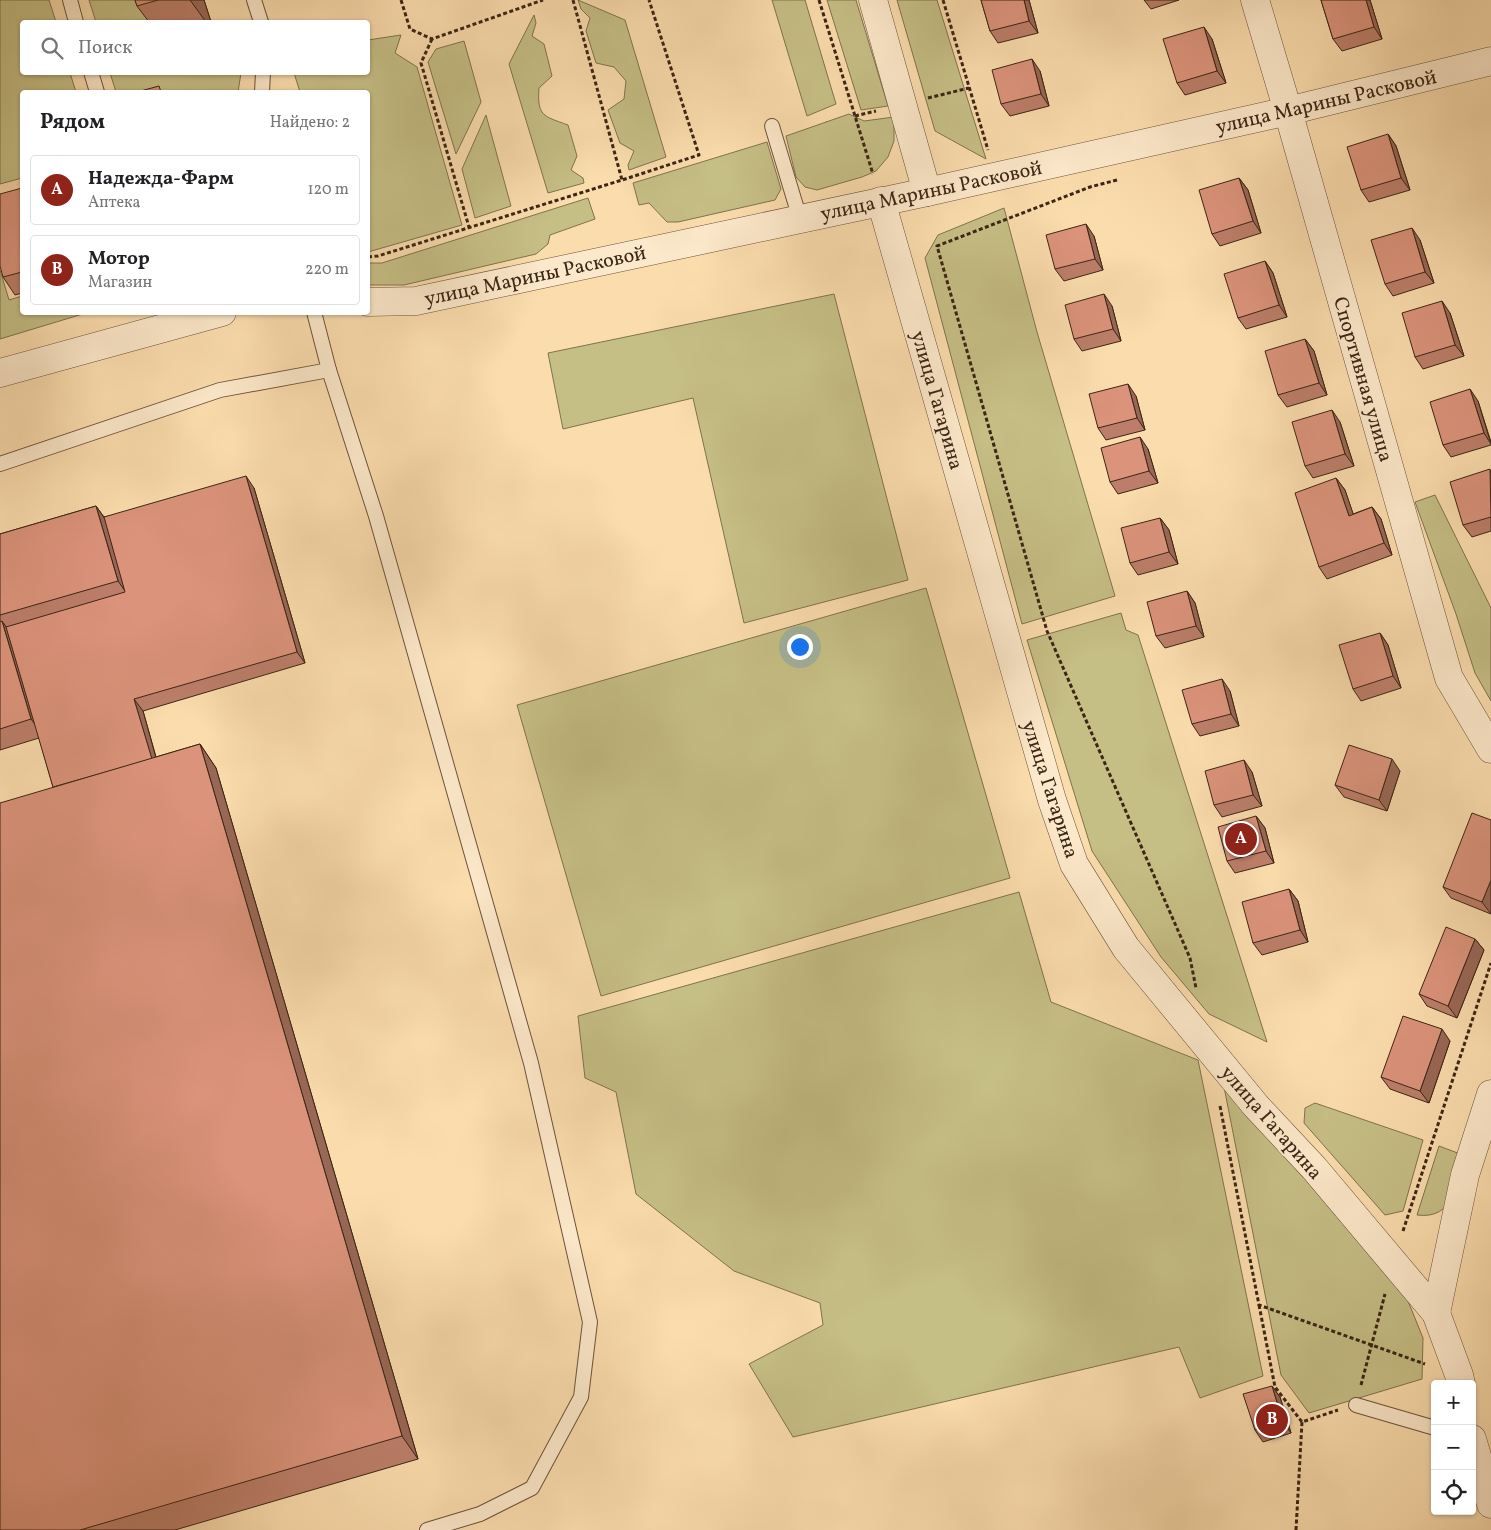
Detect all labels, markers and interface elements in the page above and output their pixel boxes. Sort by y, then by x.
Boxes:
search box [20,20,370,75]
icon: search [38,34,66,62]
text: Поиск [78,35,132,61]
street label: улица Марины Расковой [1213,64,1440,142]
text: Рядом [40,108,105,137]
text: Найдено: 2 [270,112,350,134]
street label: улица Марины Расковой [818,155,1045,229]
text: Надежда-Фарм [88,166,234,192]
text: A [51,179,63,201]
text: 120 m [307,179,349,201]
text: Аптека [88,192,141,214]
street label: улица Марины Расковой [422,240,649,314]
text: Мотор [88,246,150,272]
text: B [52,259,62,281]
text: 220 m [305,259,349,281]
text: Магазин [88,272,152,294]
street label: Спортивная улица [1325,294,1399,465]
street label: улица Гагарина [903,328,969,473]
your location [787,634,813,660]
street label: улица Гагарина [1014,717,1085,862]
pin: A [1225,820,1257,858]
street label: улица Гагарина [1213,1060,1328,1187]
map controls [1431,1380,1476,1515]
button: + [1431,1380,1476,1425]
pin: B [1256,1401,1288,1439]
button: − [1431,1425,1476,1470]
button: locate [1431,1470,1476,1515]

